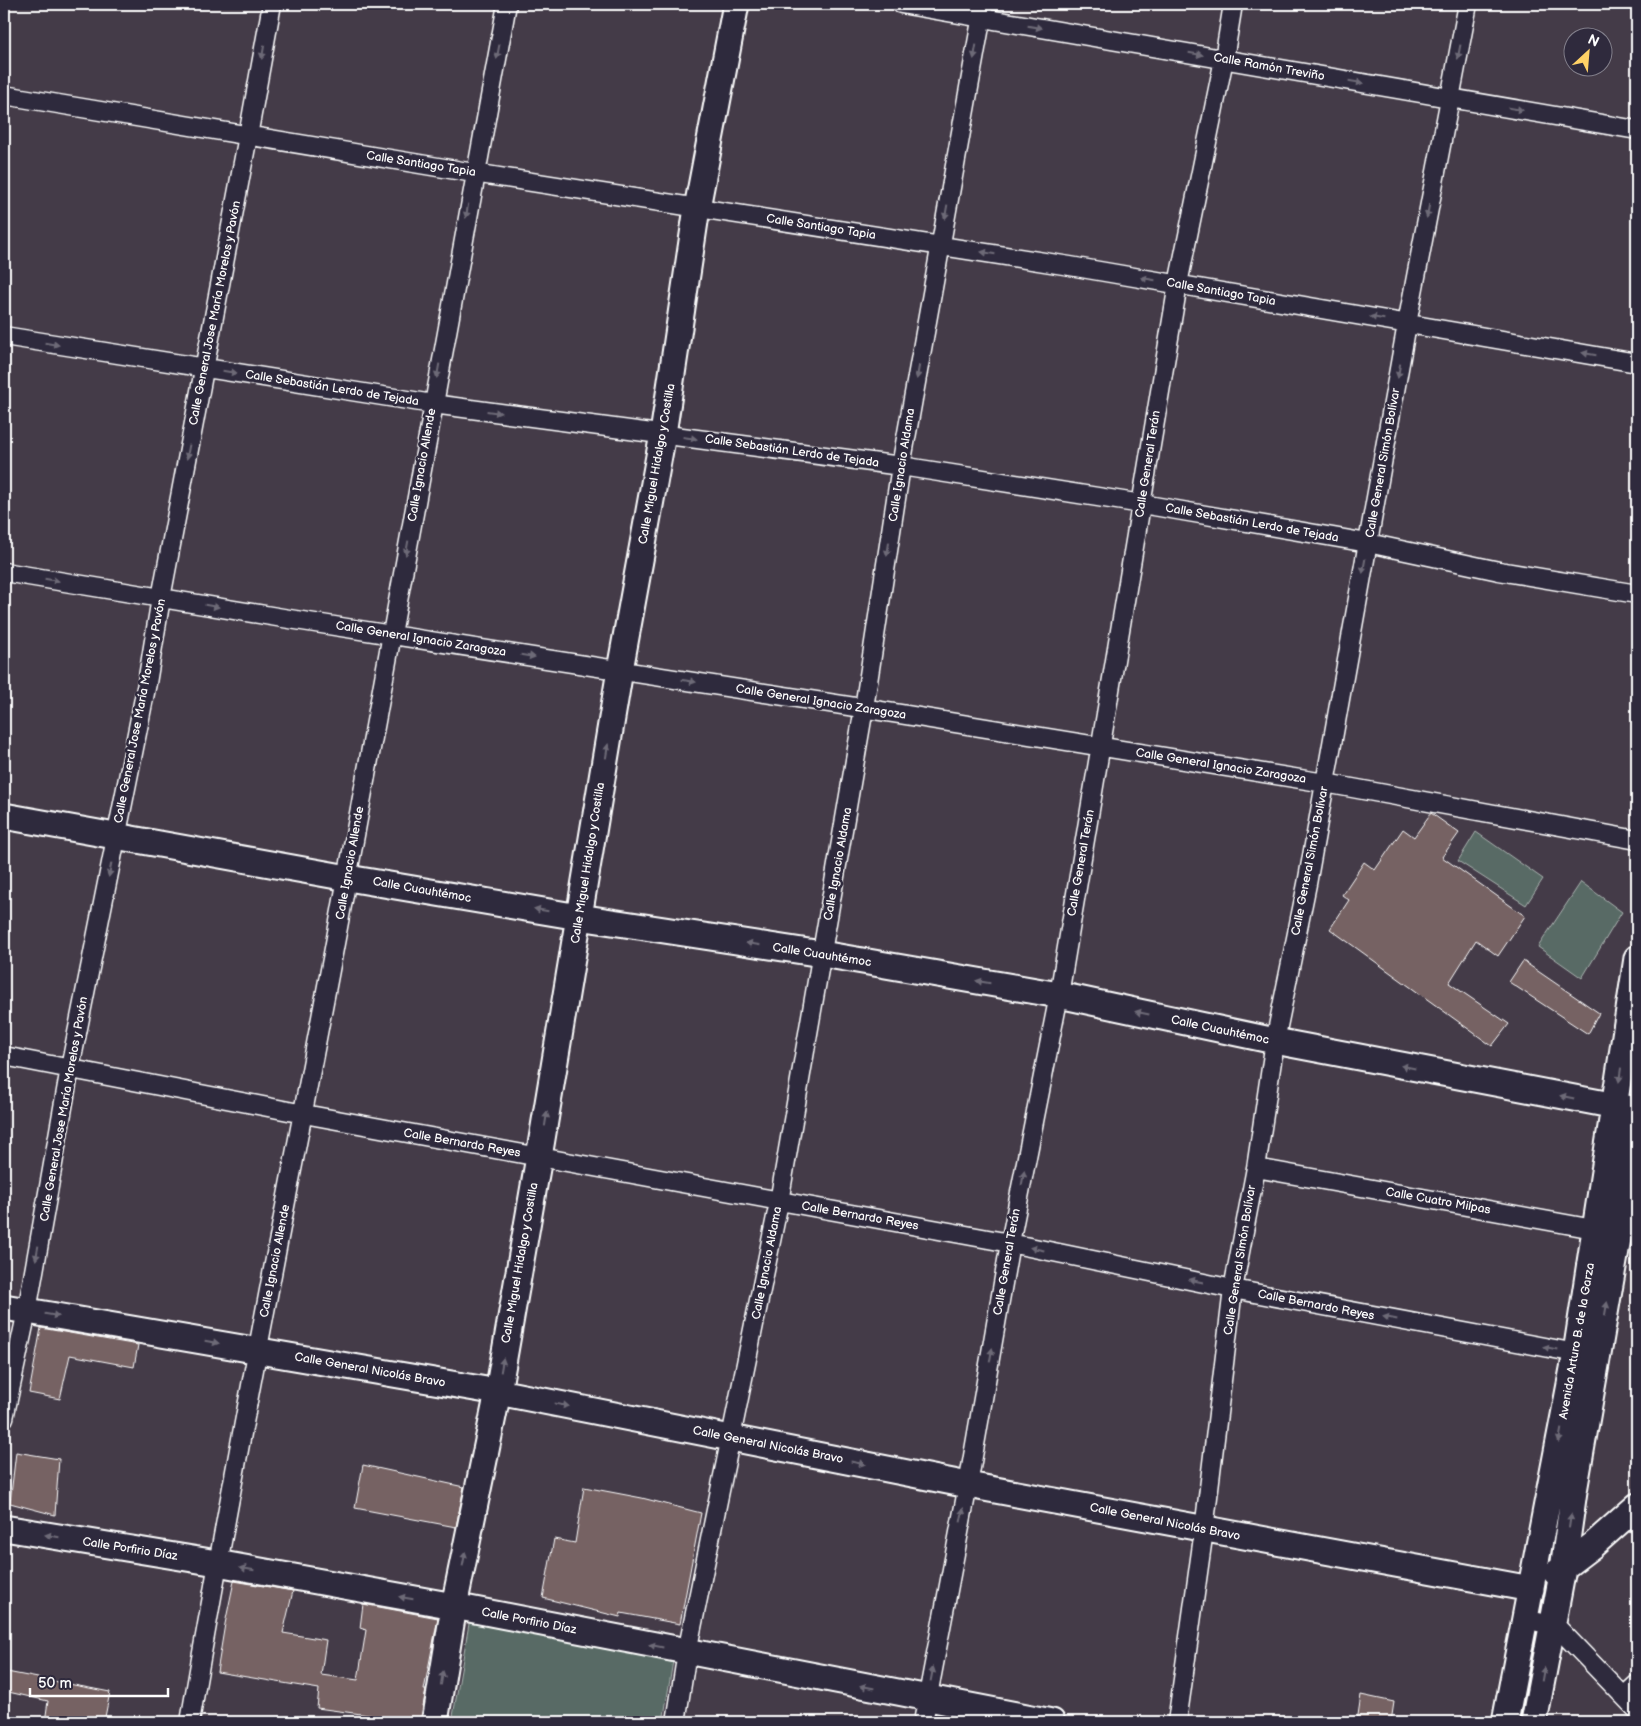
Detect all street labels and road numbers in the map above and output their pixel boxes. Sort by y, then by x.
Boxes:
street label: Calle Ramón Treviño [1212,50,1326,84]
street label: Calle Santiago Tapia [365,148,477,180]
street label: Calle General Jose María Morelos y Pavón [186,199,244,426]
street label: Calle Santiago Tapia [765,211,877,243]
street label: Calle Santiago Tapia [1165,275,1277,309]
street label: Calle Sebastián Lerdo de Tejada [244,367,420,409]
street label: Calle Miguel Hidalgo y Costilla [635,382,679,546]
street label: Calle General Simón Bolívar [1362,386,1404,539]
street label: Calle Ignacio Allende [405,407,439,523]
street label: Calle Ignacio Aldama [886,407,918,523]
street label: Calle General Terán [1132,409,1164,519]
street label: Calle Sebastián Lerdo de Tejada [704,431,880,471]
street label: Calle Sebastián Lerdo de Tejada [1164,500,1340,546]
street label: Calle General Jose María Morelos y Pavón [111,597,169,824]
street label: Calle General Ignacio Zaragoza [335,618,507,660]
street label: Calle General Ignacio Zaragoza [735,681,907,723]
street label: Calle General Ignacio Zaragoza [1135,745,1307,787]
street label: Calle Miguel Hidalgo y Costilla [568,781,608,945]
street label: Calle General Simón Bolívar [1288,784,1332,937]
street label: Calle Ignacio Allende [333,805,367,921]
street label: Calle Ignacio Aldama [821,806,855,922]
street label: Calle General Terán [1064,808,1098,918]
street label: Calle Cuauhtémoc [371,874,473,906]
street label: Calle Cuauhtémoc [771,940,873,970]
street label: Calle General Jose María Morelos y Pavón [37,995,91,1223]
street label: Calle Cuauhtémoc [1170,1012,1270,1048]
street label: Calle Bernardo Reyes [402,1125,522,1161]
street label: Calle Miguel Hidalgo y Costilla [498,1181,542,1345]
street label: Calle General Simón Bolívar [1221,1183,1259,1336]
street label: Calle Cuatro Milpas [1384,1184,1492,1218]
street label: Calle Bernardo Reyes [800,1198,920,1234]
street label: Calle Ignacio Allende [257,1203,293,1319]
street label: Calle Ignacio Aldama [749,1205,785,1321]
street label: Calle General Terán [990,1207,1024,1317]
street label: Avenida Arturo B. de la Garza [1556,1261,1598,1420]
street label: Calle Bernardo Reyes [1256,1286,1376,1324]
street label: Calle General Nicolás Bravo [293,1349,447,1391]
street label: Calle General Nicolás Bravo [692,1423,845,1467]
street label: Calle General Nicolás Bravo [1089,1500,1242,1544]
street label: Calle Porfirio Díaz [81,1534,179,1564]
street label: Calle Porfirio Díaz [480,1604,578,1638]

